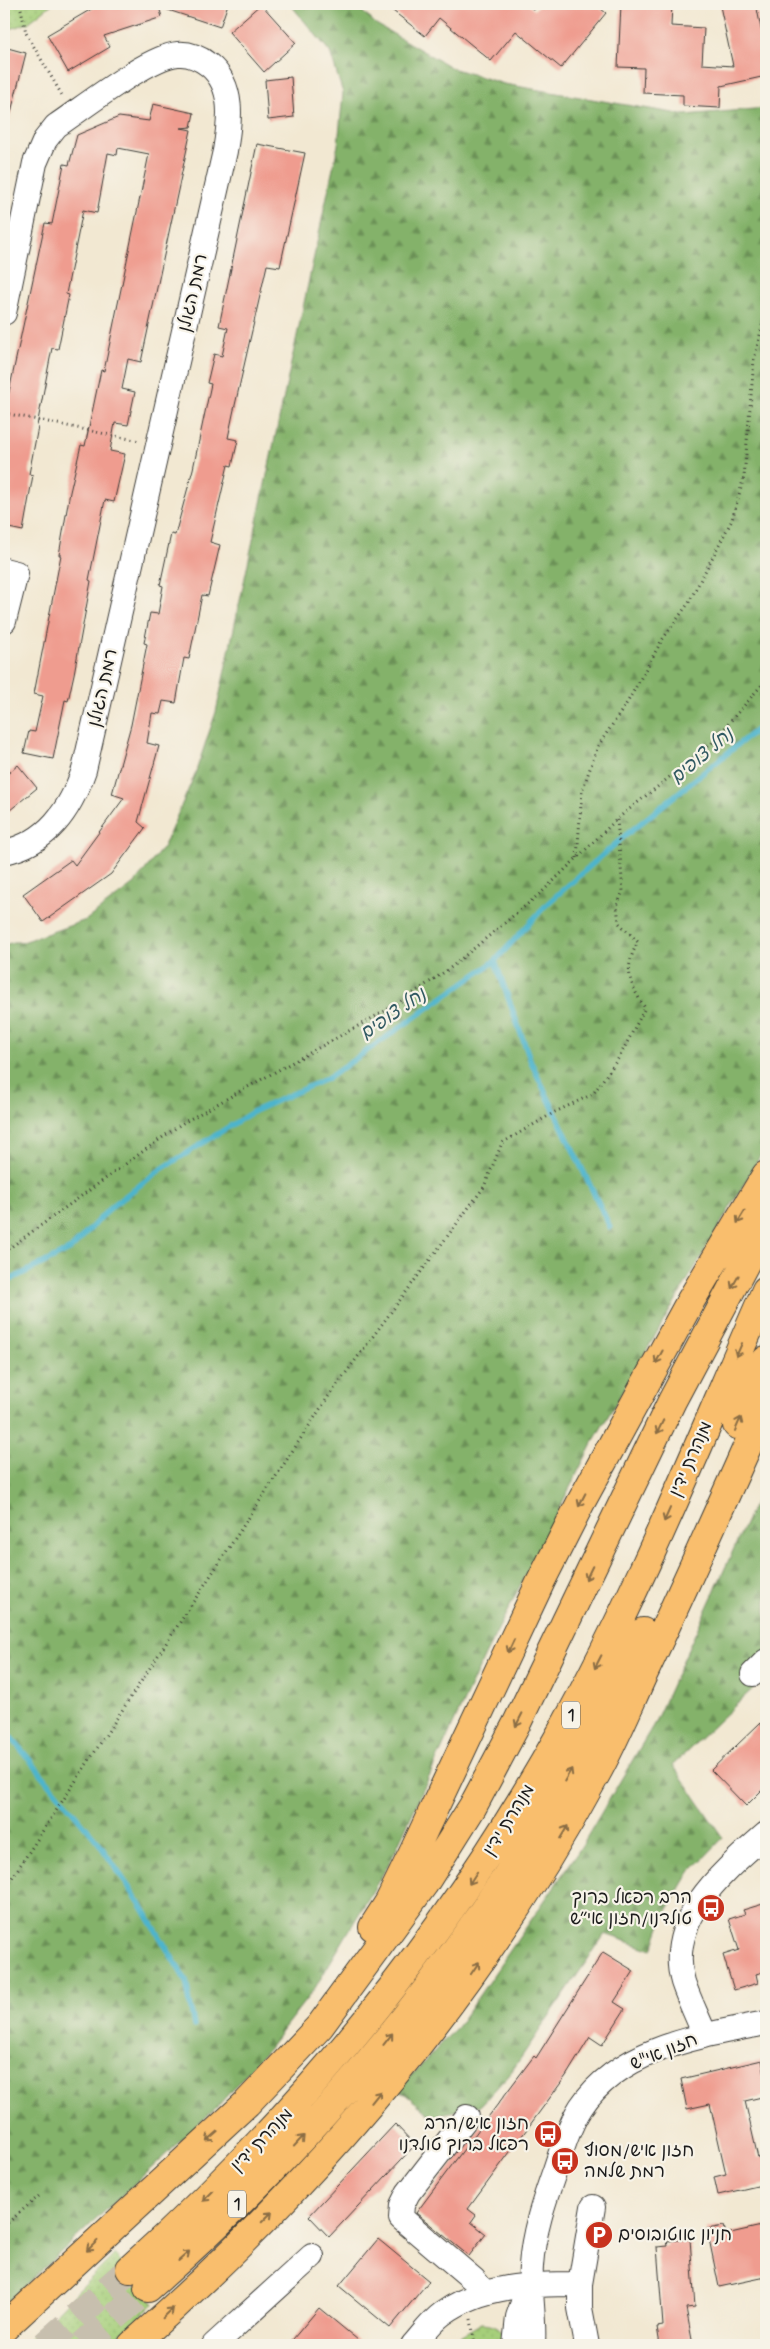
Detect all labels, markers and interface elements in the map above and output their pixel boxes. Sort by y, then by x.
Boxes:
street label: רמת הגולן [172,252,214,334]
street label: רמת הגולן [82,647,124,729]
water label: נחל צופים [665,721,740,790]
water label: נחל צופים [355,981,432,1046]
one-way arrow [736,1209,746,1223]
one-way arrow [729,1275,739,1289]
one-way arrow [734,1342,744,1357]
one-way arrow [654,1350,664,1364]
street label: מנהרת ידין [664,1417,718,1501]
one-way arrow [733,1417,743,1432]
one-way arrow [655,1419,665,1434]
one-way arrow [577,1492,586,1507]
one-way arrow [661,1507,671,1522]
one-way arrow [583,1565,593,1580]
one-way arrow [505,1638,515,1653]
one-way arrow [593,1654,602,1669]
road number: 1 [562,1702,580,1728]
one-way arrow [514,1712,524,1727]
one-way arrow [564,1768,574,1782]
street label: מנהרת ידין [478,1780,540,1860]
one-way arrow [559,1825,569,1839]
one-way arrow [468,1871,478,1885]
place label: הרב רפאל ברוך טולדנו/חזון אי״ש [570,1886,692,1931]
bus stop icon: הרב רפאל ברוך טולדנו/חזון אי״ש [696,1893,726,1923]
one-way arrow [470,1961,480,1975]
street label: חזון אי"ש [627,2028,701,2076]
one-way arrow [383,2033,394,2046]
one-way arrow [371,2091,382,2104]
street label: מנהרת ידין [226,2103,298,2177]
place label: חזון איש/הרב רפאל ברוך טולדנו [398,2112,529,2157]
bus stop icon: חזון איש/הרב רפאל ברוך טולדנו [533,2119,563,2149]
one-way arrow [205,2130,218,2142]
one-way arrow [293,2135,305,2147]
place label: חזון איש/מסוף רמת שלמה [584,2139,694,2184]
bus stop icon: חזון איש/מסוף רמת שלמה [550,2146,580,2176]
one-way arrow [202,2189,214,2202]
road number: 1 [228,2190,246,2218]
one-way arrow [261,2211,273,2223]
parking icon: חניון אוטובוסים [584,2220,614,2250]
place label: חניון אוטובוסים [618,2223,732,2247]
one-way arrow [85,2240,98,2252]
one-way arrow [178,2250,191,2262]
one-way arrow [162,2307,174,2319]

